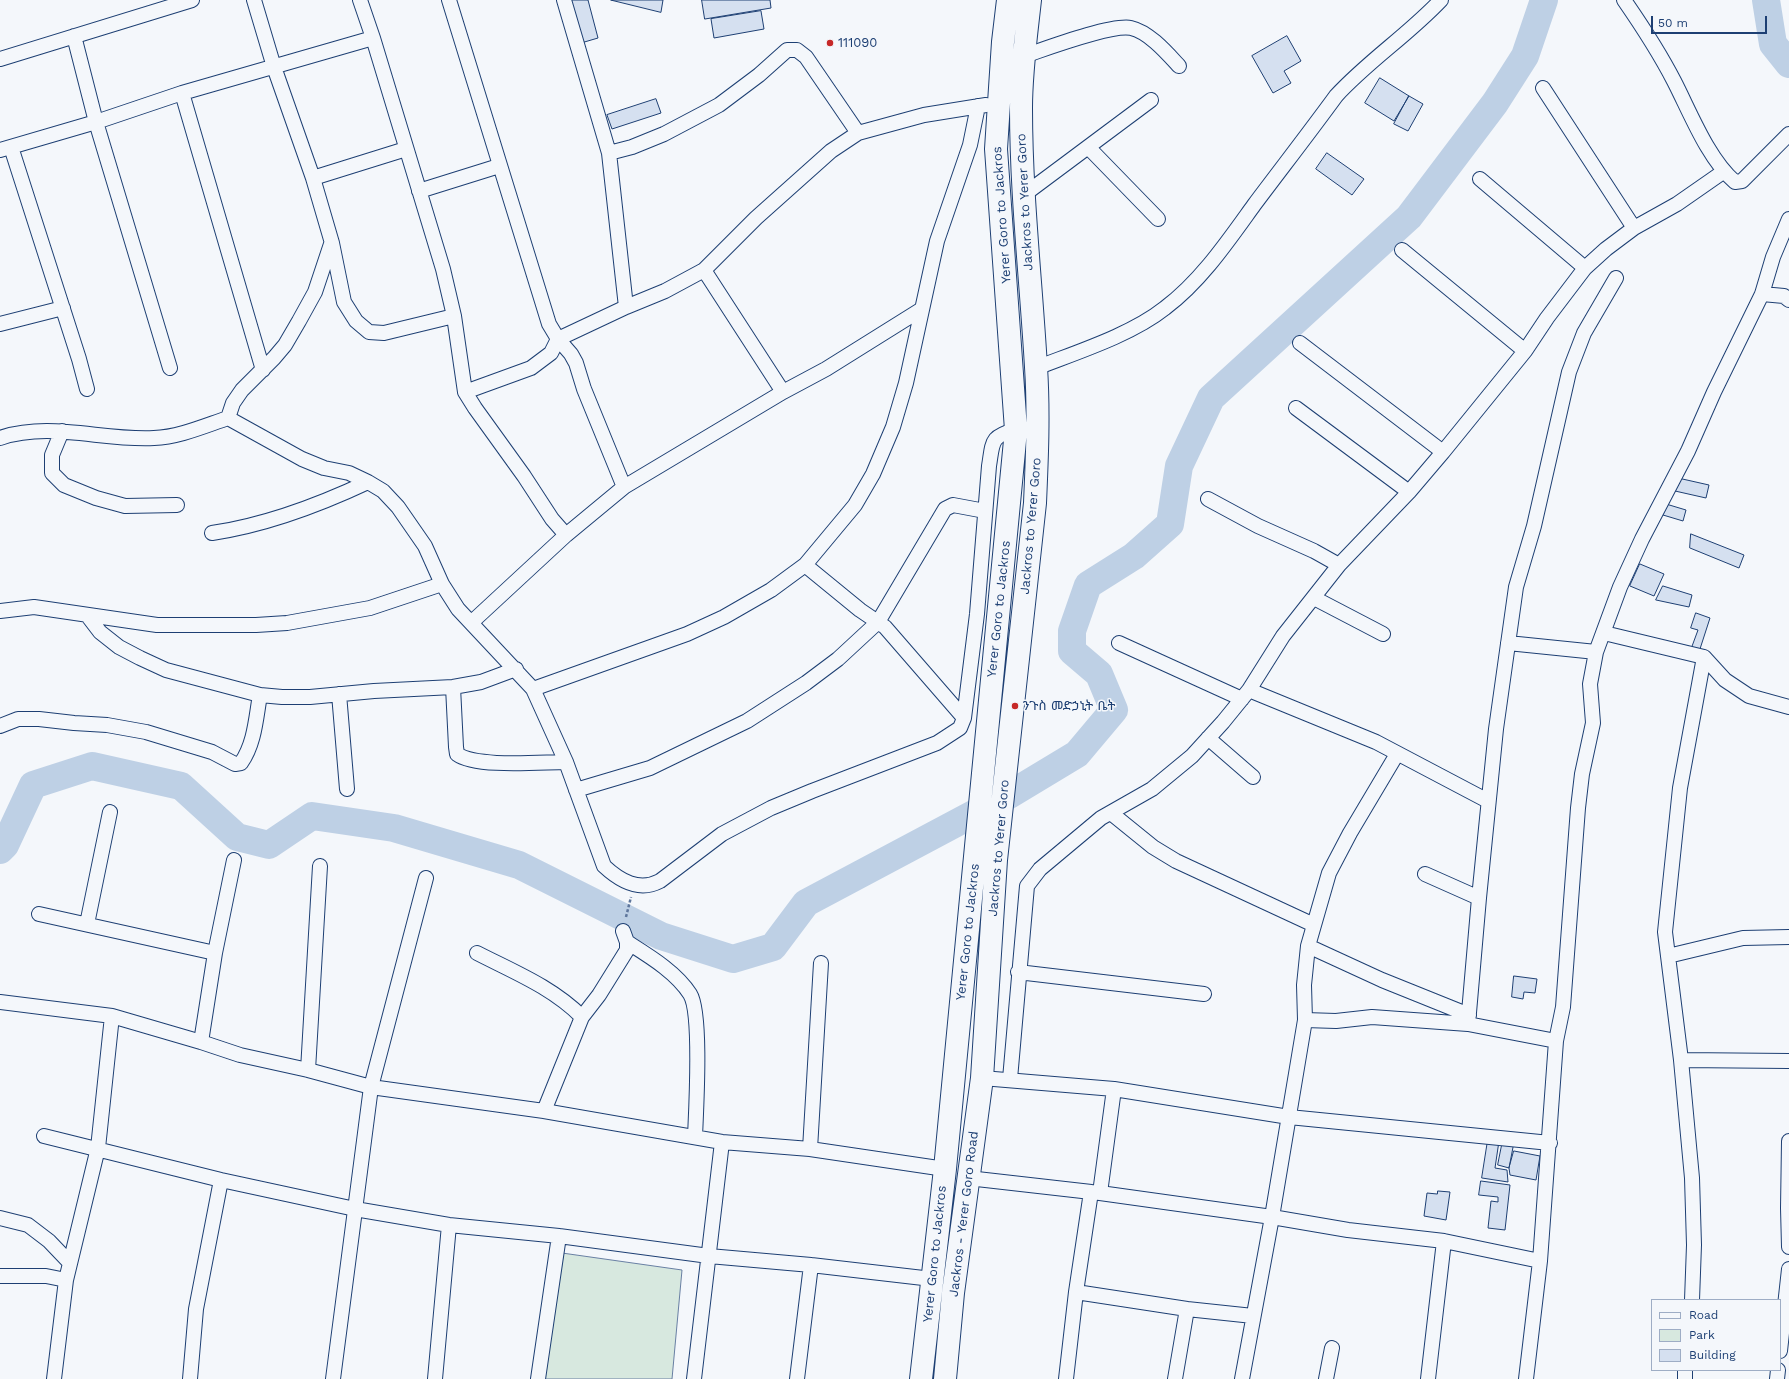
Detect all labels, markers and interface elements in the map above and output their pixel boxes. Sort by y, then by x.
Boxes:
scale bar [1653,8,1769,34]
text: 50 m [1658,16,1688,30]
place label: 111090 [838,35,877,51]
marker: 111090 [825,38,835,48]
street label: Jackros to Yerer Goro [1014,133,1036,271]
street label: Yerer Goro to Jackros [989,146,1015,284]
street label: Jackros to Yerer Goro [1017,457,1045,595]
street label: Yerer Goro to Jackros [984,540,1014,678]
place label: ንጉስ መድኃኒት ቤት [1023,698,1115,714]
marker: ንጉስ መድኃኒት ቤት [1010,701,1020,711]
street label: Jackros to Yerer Goro [985,779,1013,917]
street label: Yerer Goro to Jackros [953,863,983,1001]
street label: Jackros - Yerer Goro Road [946,1130,982,1298]
street label: Yerer Goro to Jackros [920,1185,950,1323]
legend [1651,1299,1781,1371]
text: Road [1689,1308,1718,1322]
text: Park [1689,1328,1715,1342]
text: Building [1689,1348,1736,1362]

